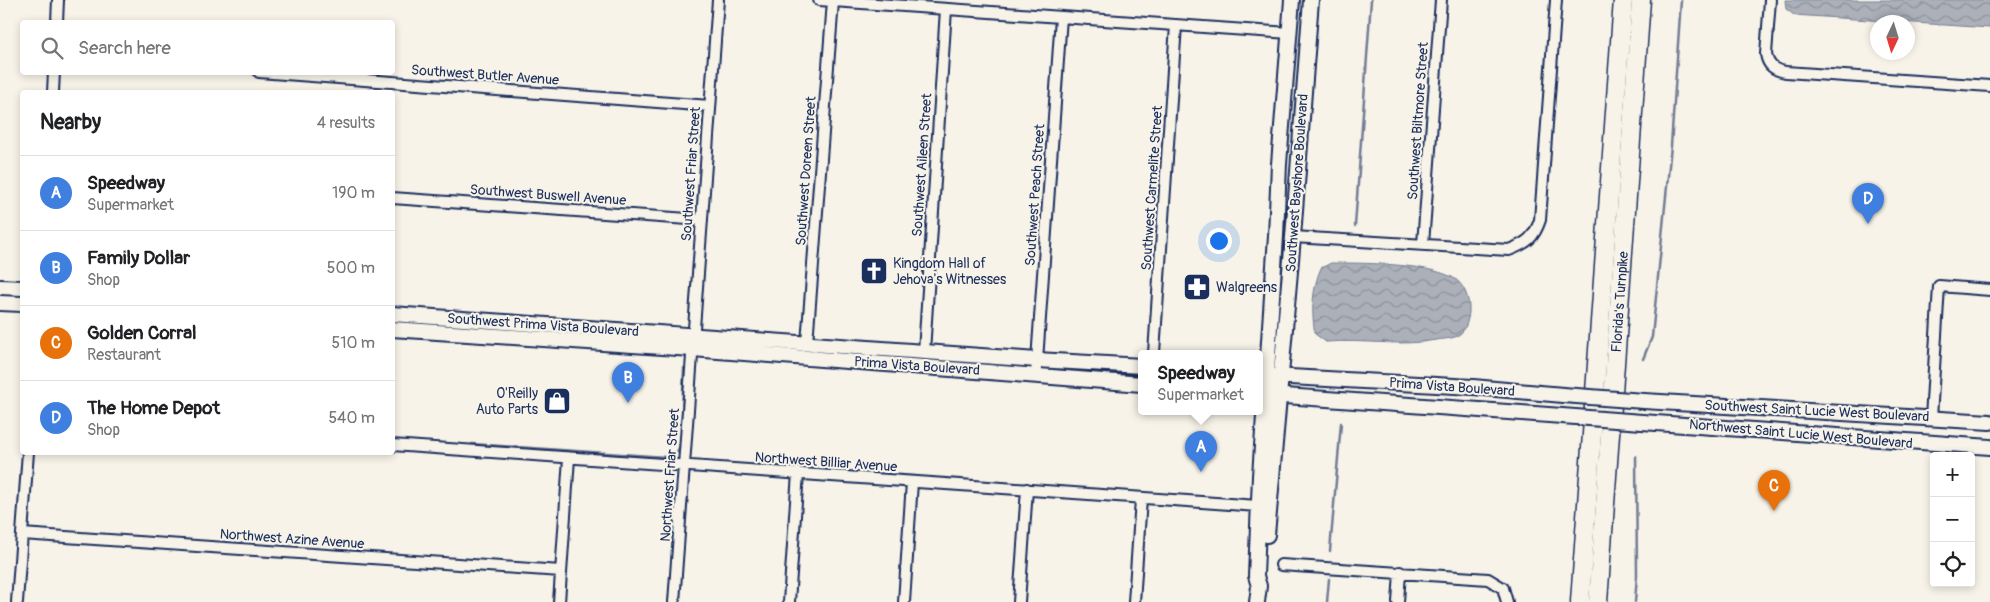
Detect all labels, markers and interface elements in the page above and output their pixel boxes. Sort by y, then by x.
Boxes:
north arrow [1870,15,1915,60]
search box [20,20,395,75]
icon: search [38,34,66,62]
text: Search here [78,36,171,60]
street label: Southwest Biltmore Street [1404,41,1432,200]
street label: Southwest Butler Avenue [411,61,560,89]
street label: Southwest Aileen Street [909,92,936,237]
street label: Southwest Bayshore Boulevard [1282,93,1312,273]
street label: Southwest Doreen Street [792,95,820,246]
street label: Southwest Carmelite Street [1138,105,1166,271]
street label: Southwest Friar Street [678,106,704,242]
text: Nearby [40,109,101,136]
text: 4 results [317,113,375,133]
street label: Southwest Peach Street [1022,123,1048,266]
text: Speedway [87,171,165,195]
street label: Southwest Buswell Avenue [469,181,627,209]
text: A [51,183,61,203]
text: 190 m [332,183,375,203]
pin: D [1852,183,1884,224]
text: Supermarket [87,195,174,215]
your location [1206,228,1232,254]
text: Family Dollar [87,246,190,270]
street label: Florida's Turnpike [1607,250,1632,353]
place label: Kingdom Hall of Jehova's Witnesses [893,255,1007,288]
church icon: Kingdom Hall of Jehova's Witnesses [859,256,889,286]
text: B [51,258,61,278]
text: 500 m [327,258,375,278]
text: Shop [87,270,120,290]
pharmacy icon: Walgreens [1182,272,1212,302]
place label: Walgreens [1216,279,1278,296]
street label: Southwest Prima Vista Boulevard [447,310,640,340]
text: Golden Corral [87,321,197,345]
text: C [51,333,61,353]
text: 510 m [331,333,375,353]
text: Restaurant [87,345,161,365]
popup [1138,350,1263,415]
street label: Prima Vista Boulevard [854,353,981,379]
text: Speedway [1157,361,1235,385]
pin: B [612,362,644,403]
street label: Prima Vista Boulevard [1389,374,1516,400]
place label: O'Reilly Auto Parts [476,385,539,418]
text: Supermarket [1157,385,1244,405]
shop icon: O'Reilly Auto Parts [542,386,572,416]
text: The Home Depot [87,396,220,420]
street label: Southwest Saint Lucie West Boulevard [1704,397,1930,425]
street label: Northwest Friar Street [657,407,683,542]
text: D [51,408,61,428]
text: 540 m [328,408,375,428]
street label: Northwest Saint Lucie West Boulevard [1689,416,1914,452]
text: Shop [87,420,120,440]
pin: A [1185,431,1217,472]
street label: Northwest Billiar Avenue [754,449,898,475]
map controls [1930,452,1975,587]
button: + [1930,452,1975,497]
pin: C [1758,470,1790,511]
button: − [1930,497,1975,542]
street label: Northwest Azine Avenue [219,525,365,553]
button: locate [1930,542,1975,587]

